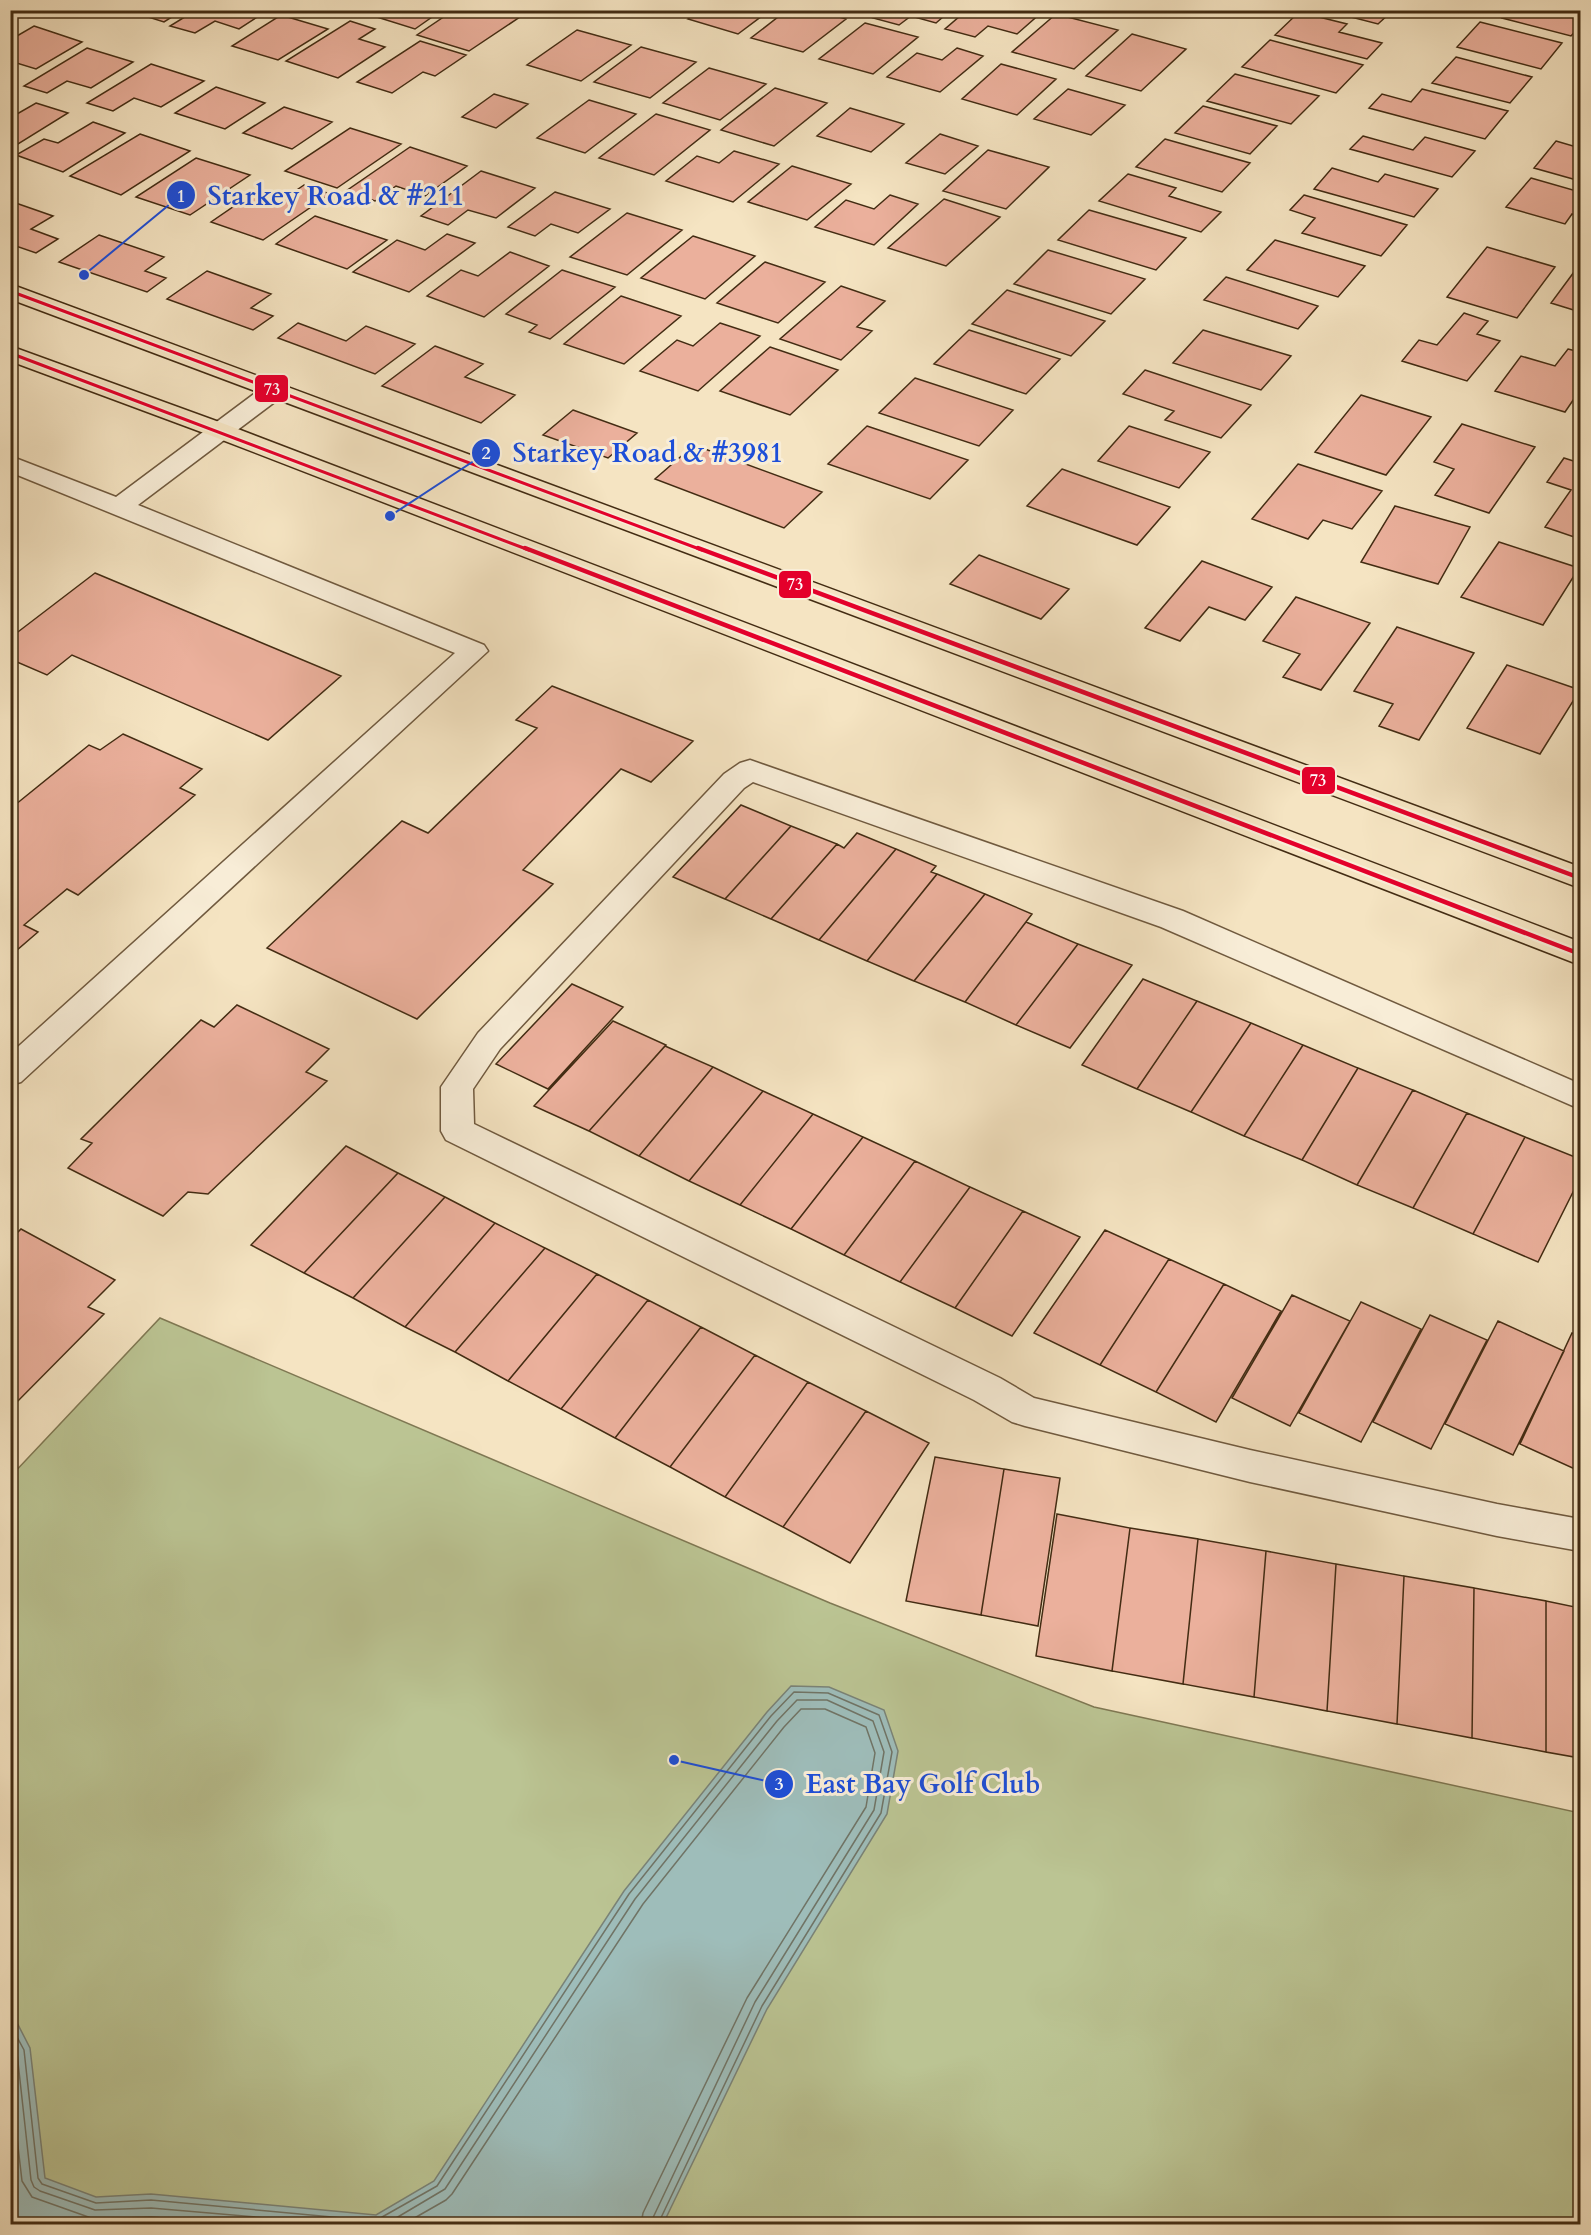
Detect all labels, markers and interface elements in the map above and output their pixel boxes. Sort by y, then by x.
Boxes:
callout: Starkey Road & #211 [166,173,477,218]
text: Starkey Road & #211 [207,178,465,215]
text: 1 [176,184,186,209]
line badge: 73 [254,374,289,403]
text: 73 [264,379,280,401]
callout: Starkey Road & #3981 [471,430,796,475]
text: Starkey Road & #3981 [513,435,783,472]
text: 2 [481,441,491,466]
line badge: 73 [778,570,812,599]
text: 73 [787,574,803,596]
line badge: 73 [1301,766,1336,795]
text: 73 [1310,770,1326,792]
callout: East Bay Golf Club [764,1761,1053,1806]
text: East Bay Golf Club [805,1766,1041,1803]
text: 3 [774,1772,784,1797]

